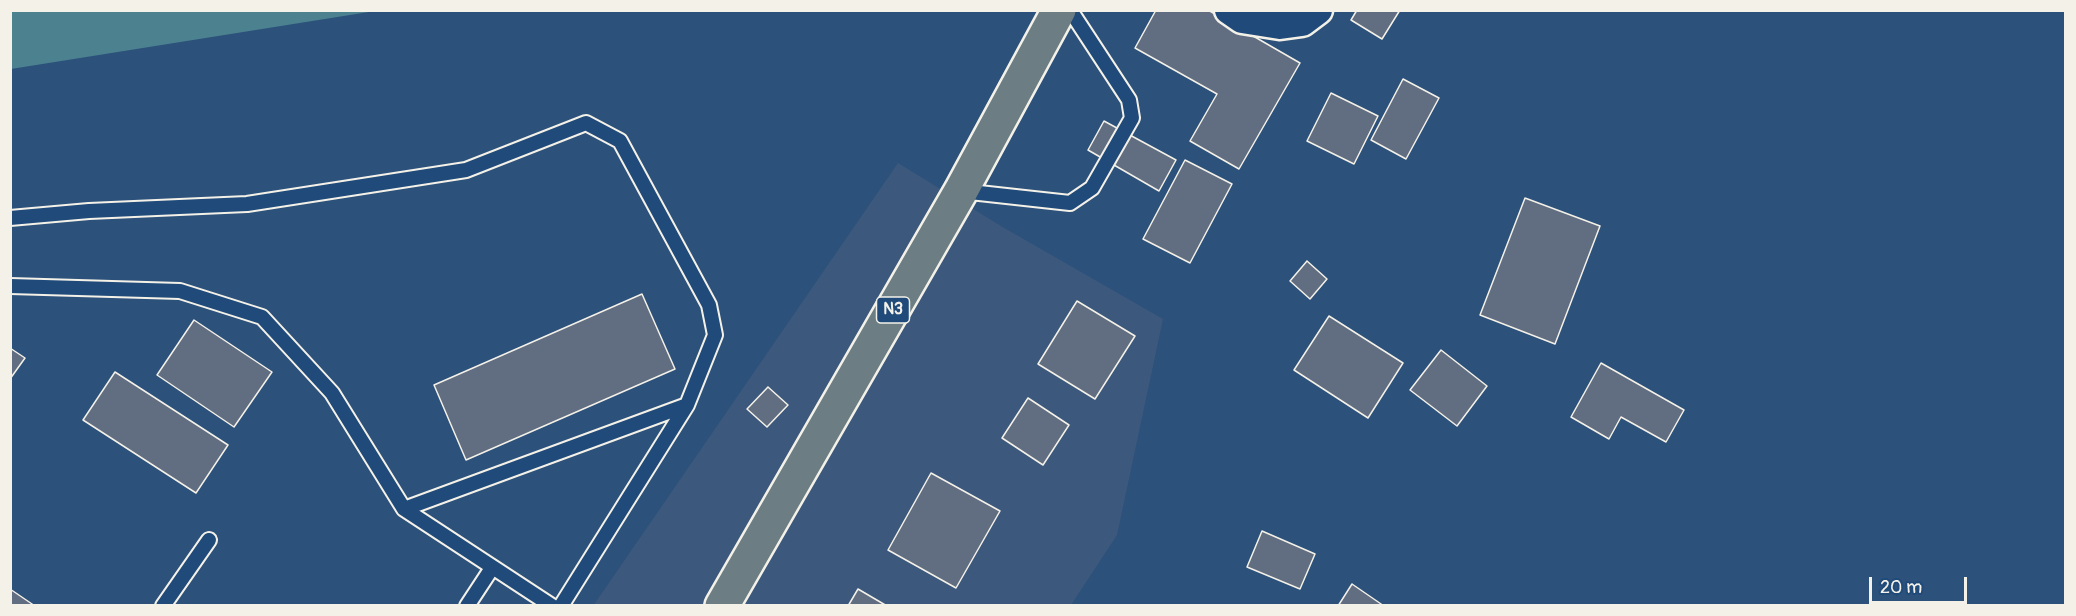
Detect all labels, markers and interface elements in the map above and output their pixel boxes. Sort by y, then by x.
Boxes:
road number: N3 [876,297,910,323]
scale bar [1872,565,1970,603]
text: 20 m [1880,576,1922,599]

